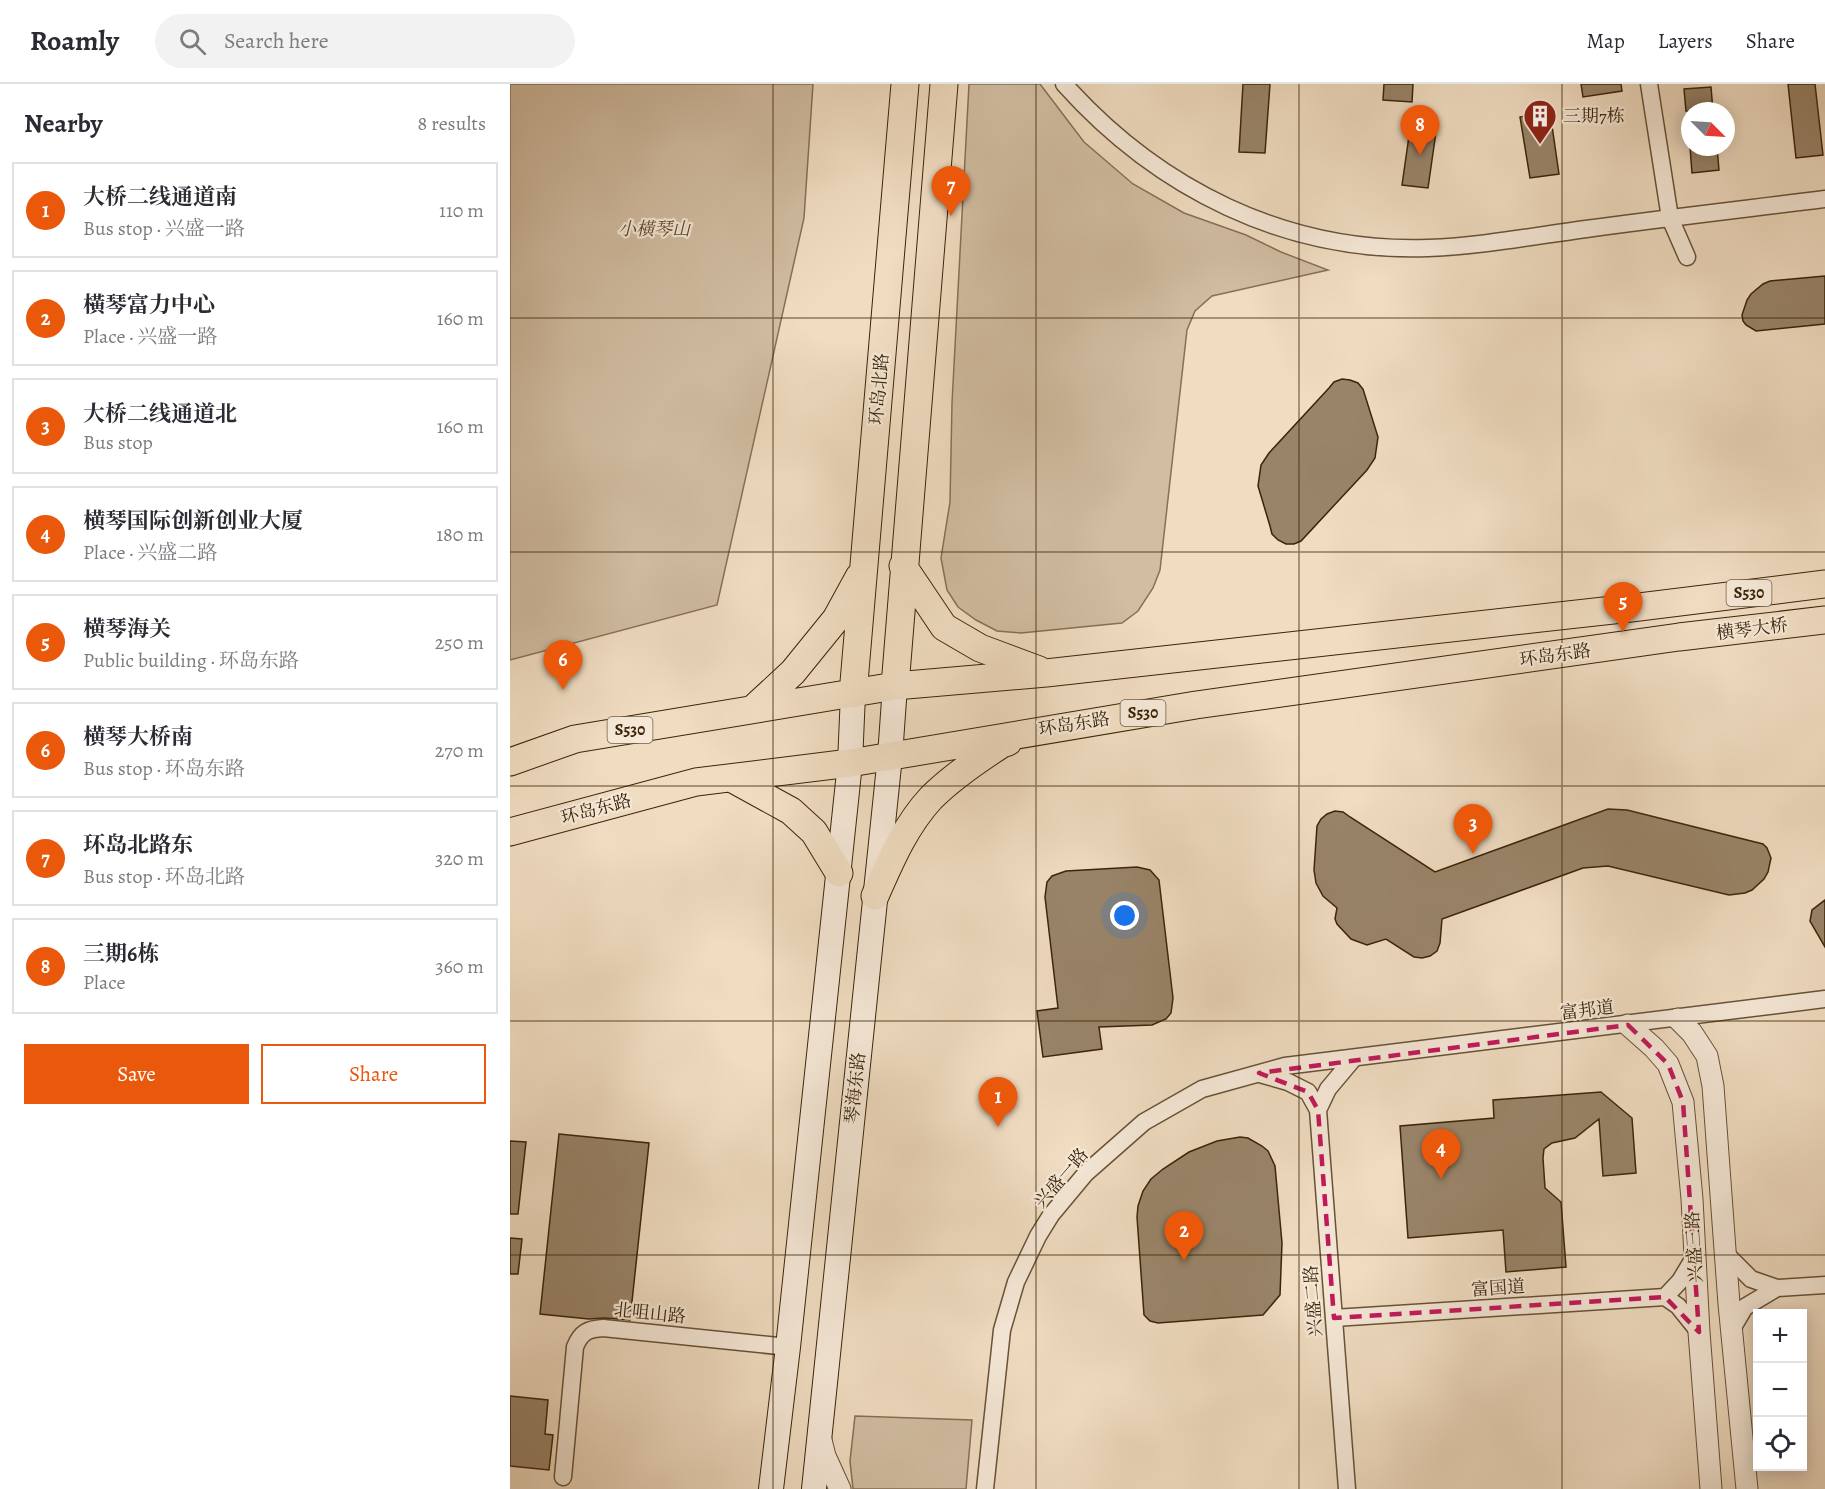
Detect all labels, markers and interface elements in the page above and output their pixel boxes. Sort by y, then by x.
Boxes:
search box [155,14,575,68]
text: Roamly [30,22,119,60]
icon: search [176,25,209,58]
text: Search here [224,26,329,56]
text: Map [1586,27,1625,55]
text: Layers [1658,27,1713,55]
text: Share [1746,27,1795,55]
building icon: 三期7栋 [1522,98,1558,145]
north arrow [1681,102,1735,156]
place label: 三期7栋 [1563,104,1625,128]
text: Nearby [24,106,103,141]
pin: 8 [1400,106,1440,155]
text: 8 results [418,110,486,137]
pin: 7 [932,166,970,216]
text: 大桥二线通道南 [83,182,237,212]
text: 1 [42,197,49,224]
text: 110 m [439,197,484,224]
text: Bus stop · 兴盛一路 [83,215,245,242]
park label: 小橫琴山 [618,217,692,241]
text: 橫琴富力中心 [83,290,215,320]
text: 2 [41,305,50,332]
text: 160 m [437,305,484,332]
text: Place · 兴盛一路 [83,323,217,350]
street label: 环岛北路 [864,352,894,426]
text: 大桥二线通道北 [83,399,237,429]
text: 3 [41,413,50,440]
text: 160 m [437,413,484,440]
text: Bus stop [83,429,153,456]
text: 横琴国际创新创业大厦 [83,506,303,536]
text: 4 [41,521,50,548]
text: 180 m [436,521,484,548]
text: Place · 兴盛二路 [83,539,217,566]
road number: S530 [1726,580,1772,606]
pin: 5 [1604,582,1642,632]
street label: 横琴大桥 [1715,613,1789,645]
text: 横琴海关 [83,614,171,644]
text: 5 [41,629,50,656]
text: 250 m [435,629,484,656]
street label: 环岛东路 [1518,638,1592,672]
pin: 6 [544,640,582,690]
text: Public building · 环岛东路 [83,647,299,674]
road number: S530 [1120,700,1166,726]
street label: 环岛东路 [1037,707,1111,741]
road number: S530 [608,717,652,743]
text: 横琴大桥南 [83,722,193,752]
text: 6 [41,737,50,764]
text: 270 m [435,737,484,764]
text: Bus stop · 环岛东路 [83,755,245,782]
street label: 环岛东路 [558,788,634,830]
pin: 3 [1454,804,1492,854]
text: 环岛北路东 [83,830,193,860]
text: 7 [41,845,50,872]
text: 320 m [435,845,484,872]
text: Bus stop · 环岛北路 [83,863,245,890]
your location [1110,901,1139,930]
text: 三期6栋 [83,939,159,969]
text: 8 [41,953,50,980]
text: 360 m [435,953,484,980]
text: Place [83,969,125,996]
street label: 富邦道 [1559,995,1615,1025]
button: Save [24,1044,249,1104]
button: Share [261,1044,486,1104]
street label: 琴海东路 [839,1051,871,1125]
pin: 1 [978,1078,1018,1127]
pin: 4 [1422,1130,1460,1179]
street label: 兴盛一路 [1028,1143,1094,1213]
street label: 兴盛三路 [1680,1210,1708,1284]
pin: 2 [1164,1212,1204,1261]
street label: 兴盛二路 [1299,1264,1327,1338]
street label: 富国道 [1470,1274,1526,1302]
street label: 北咀山路 [613,1297,687,1329]
map controls [1753,1309,1807,1471]
button: + [1753,1309,1807,1363]
button: − [1753,1363,1807,1417]
button: locate [1753,1417,1807,1471]

